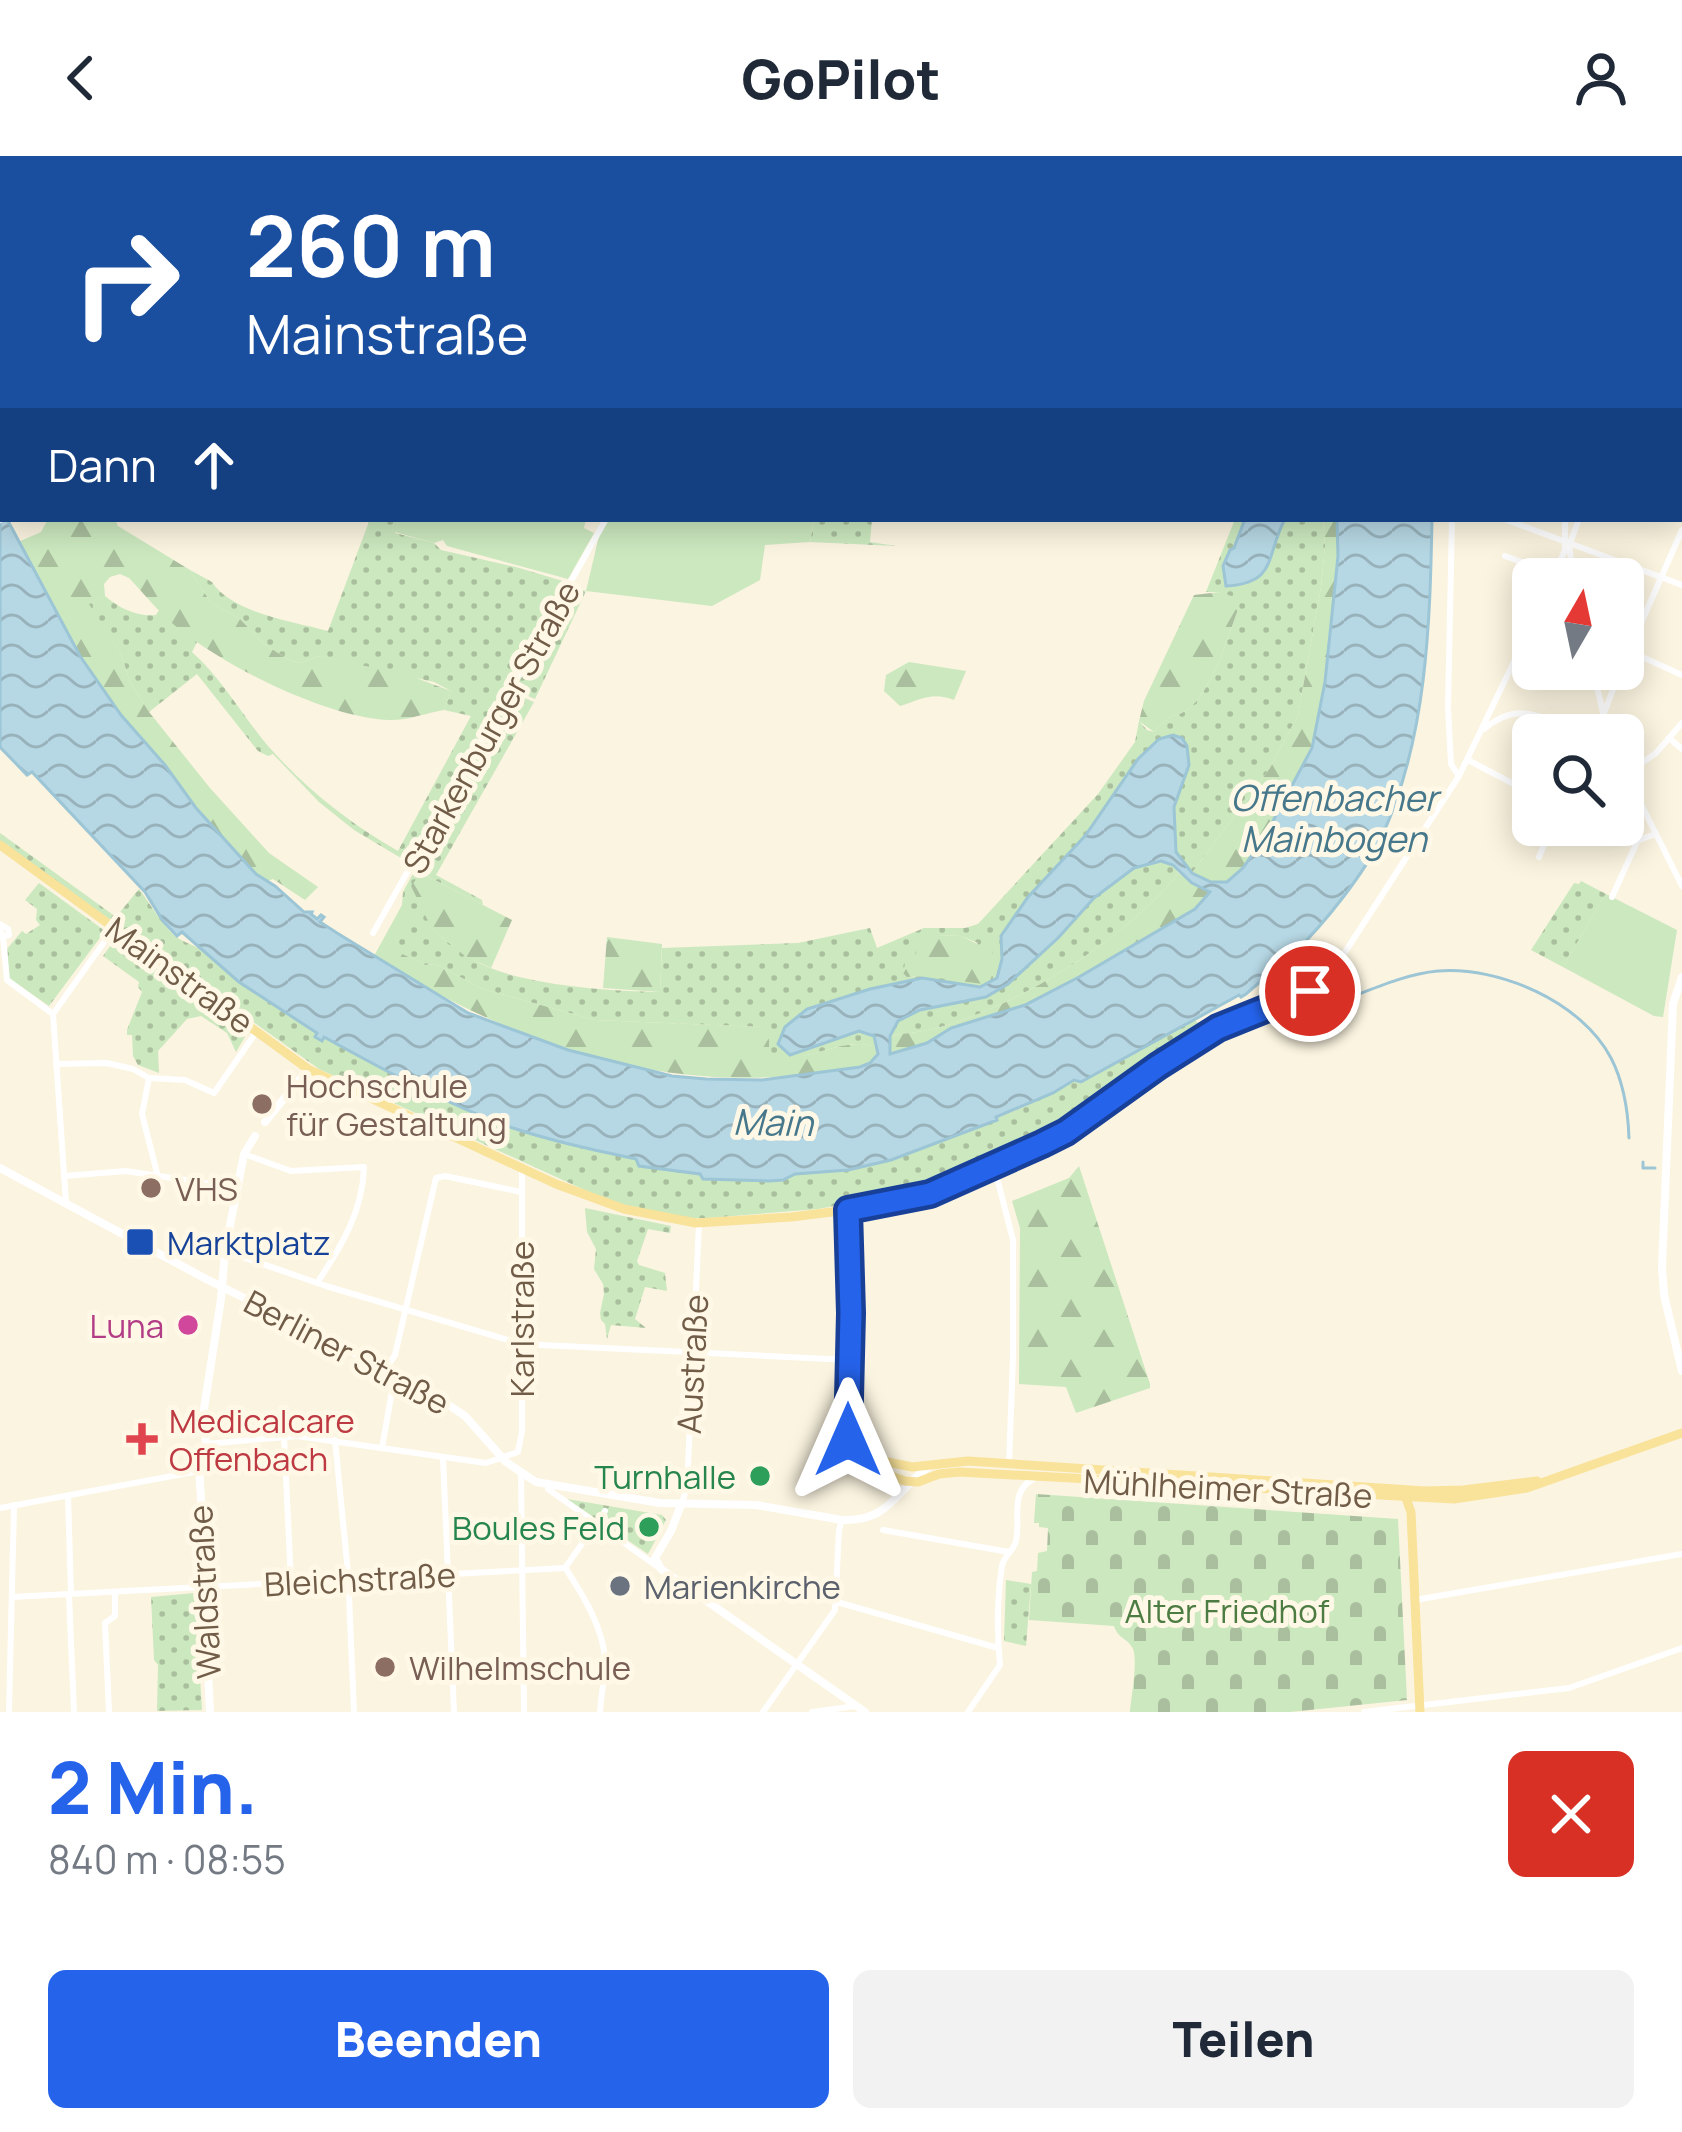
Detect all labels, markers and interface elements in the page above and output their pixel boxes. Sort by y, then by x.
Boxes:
text: GoPilot [742,41,940,115]
icon: back [48,45,114,111]
icon: person [1568,45,1634,111]
text: 260 m [246,187,496,302]
icon: right [48,204,204,360]
text: Mainstraße [246,296,528,370]
icon: ahead [181,432,247,498]
text: Dann [48,434,157,496]
north arrow [1512,558,1644,690]
map controls [1512,558,1644,846]
street label: Starkenburger Straße [392,573,590,881]
button: search [1512,714,1644,846]
water label: Offenbacher Mainbogen [1230,773,1442,863]
street label: Mainstraße [97,906,263,1044]
pin [1259,940,1361,1042]
icon: arrive [1277,958,1343,1024]
place label: Hochschule für Gestaltung [286,1063,507,1146]
marker: Hochschule für Gestaltung [249,1091,275,1117]
water label: Main [733,1097,815,1147]
place label: VHS [175,1166,238,1211]
marker: VHS [138,1175,164,1201]
place label: Marktplatz [167,1220,331,1265]
marker: Marktplatz [124,1226,156,1258]
street label: Karlstraße [499,1241,544,1397]
street label: Berliner Straße [237,1279,457,1425]
street label: Austraße [666,1293,718,1435]
place label: Luna [90,1303,164,1348]
marker: Luna [175,1312,201,1338]
position arrow [785,1377,911,1503]
place label: Medicalcare Offenbach [169,1398,355,1481]
marker: Medicalcare Offenbach [126,1423,158,1455]
place label: Turnhalle [594,1454,736,1499]
street label: Mühlheimer Straße [1082,1458,1374,1518]
marker: Turnhalle [747,1463,773,1489]
street label: Waldstraße [177,1504,231,1680]
place label: Boules Feld [452,1505,625,1550]
marker: Boules Feld [636,1514,662,1540]
street label: Bleichstraße [263,1552,457,1606]
place label: Marienkirche [644,1564,841,1609]
marker: Marienkirche [607,1573,633,1599]
park label: Alter Friedhof [1125,1588,1330,1633]
place label: Wilhelmschule [409,1645,631,1690]
marker: Wilhelmschule [372,1654,398,1680]
text: 2 Min. [48,1737,258,1836]
button: close [1508,1751,1634,1877]
text: 840 m · 08:55 [48,1832,286,1886]
button: Beenden [48,1970,829,2108]
button: Teilen [853,1970,1634,2108]

